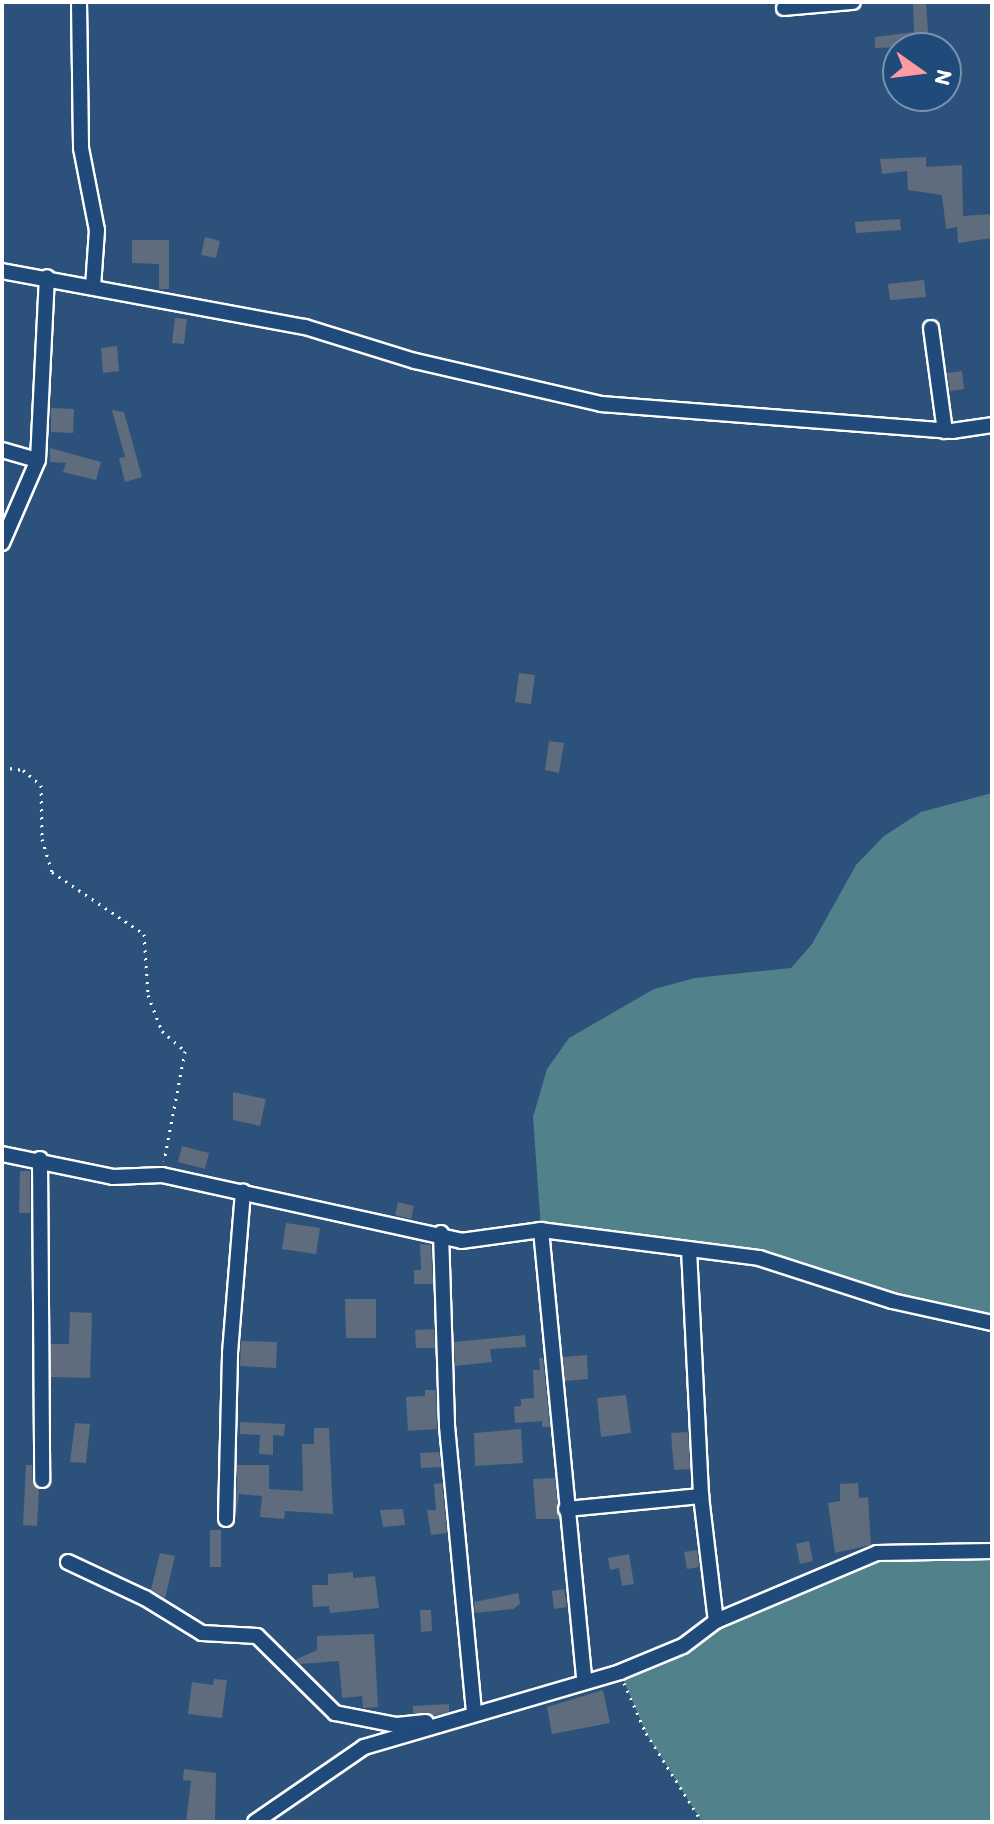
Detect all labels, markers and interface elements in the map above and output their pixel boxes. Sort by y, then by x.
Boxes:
north arrow [882,32,962,112]
text: N [929,67,959,88]

